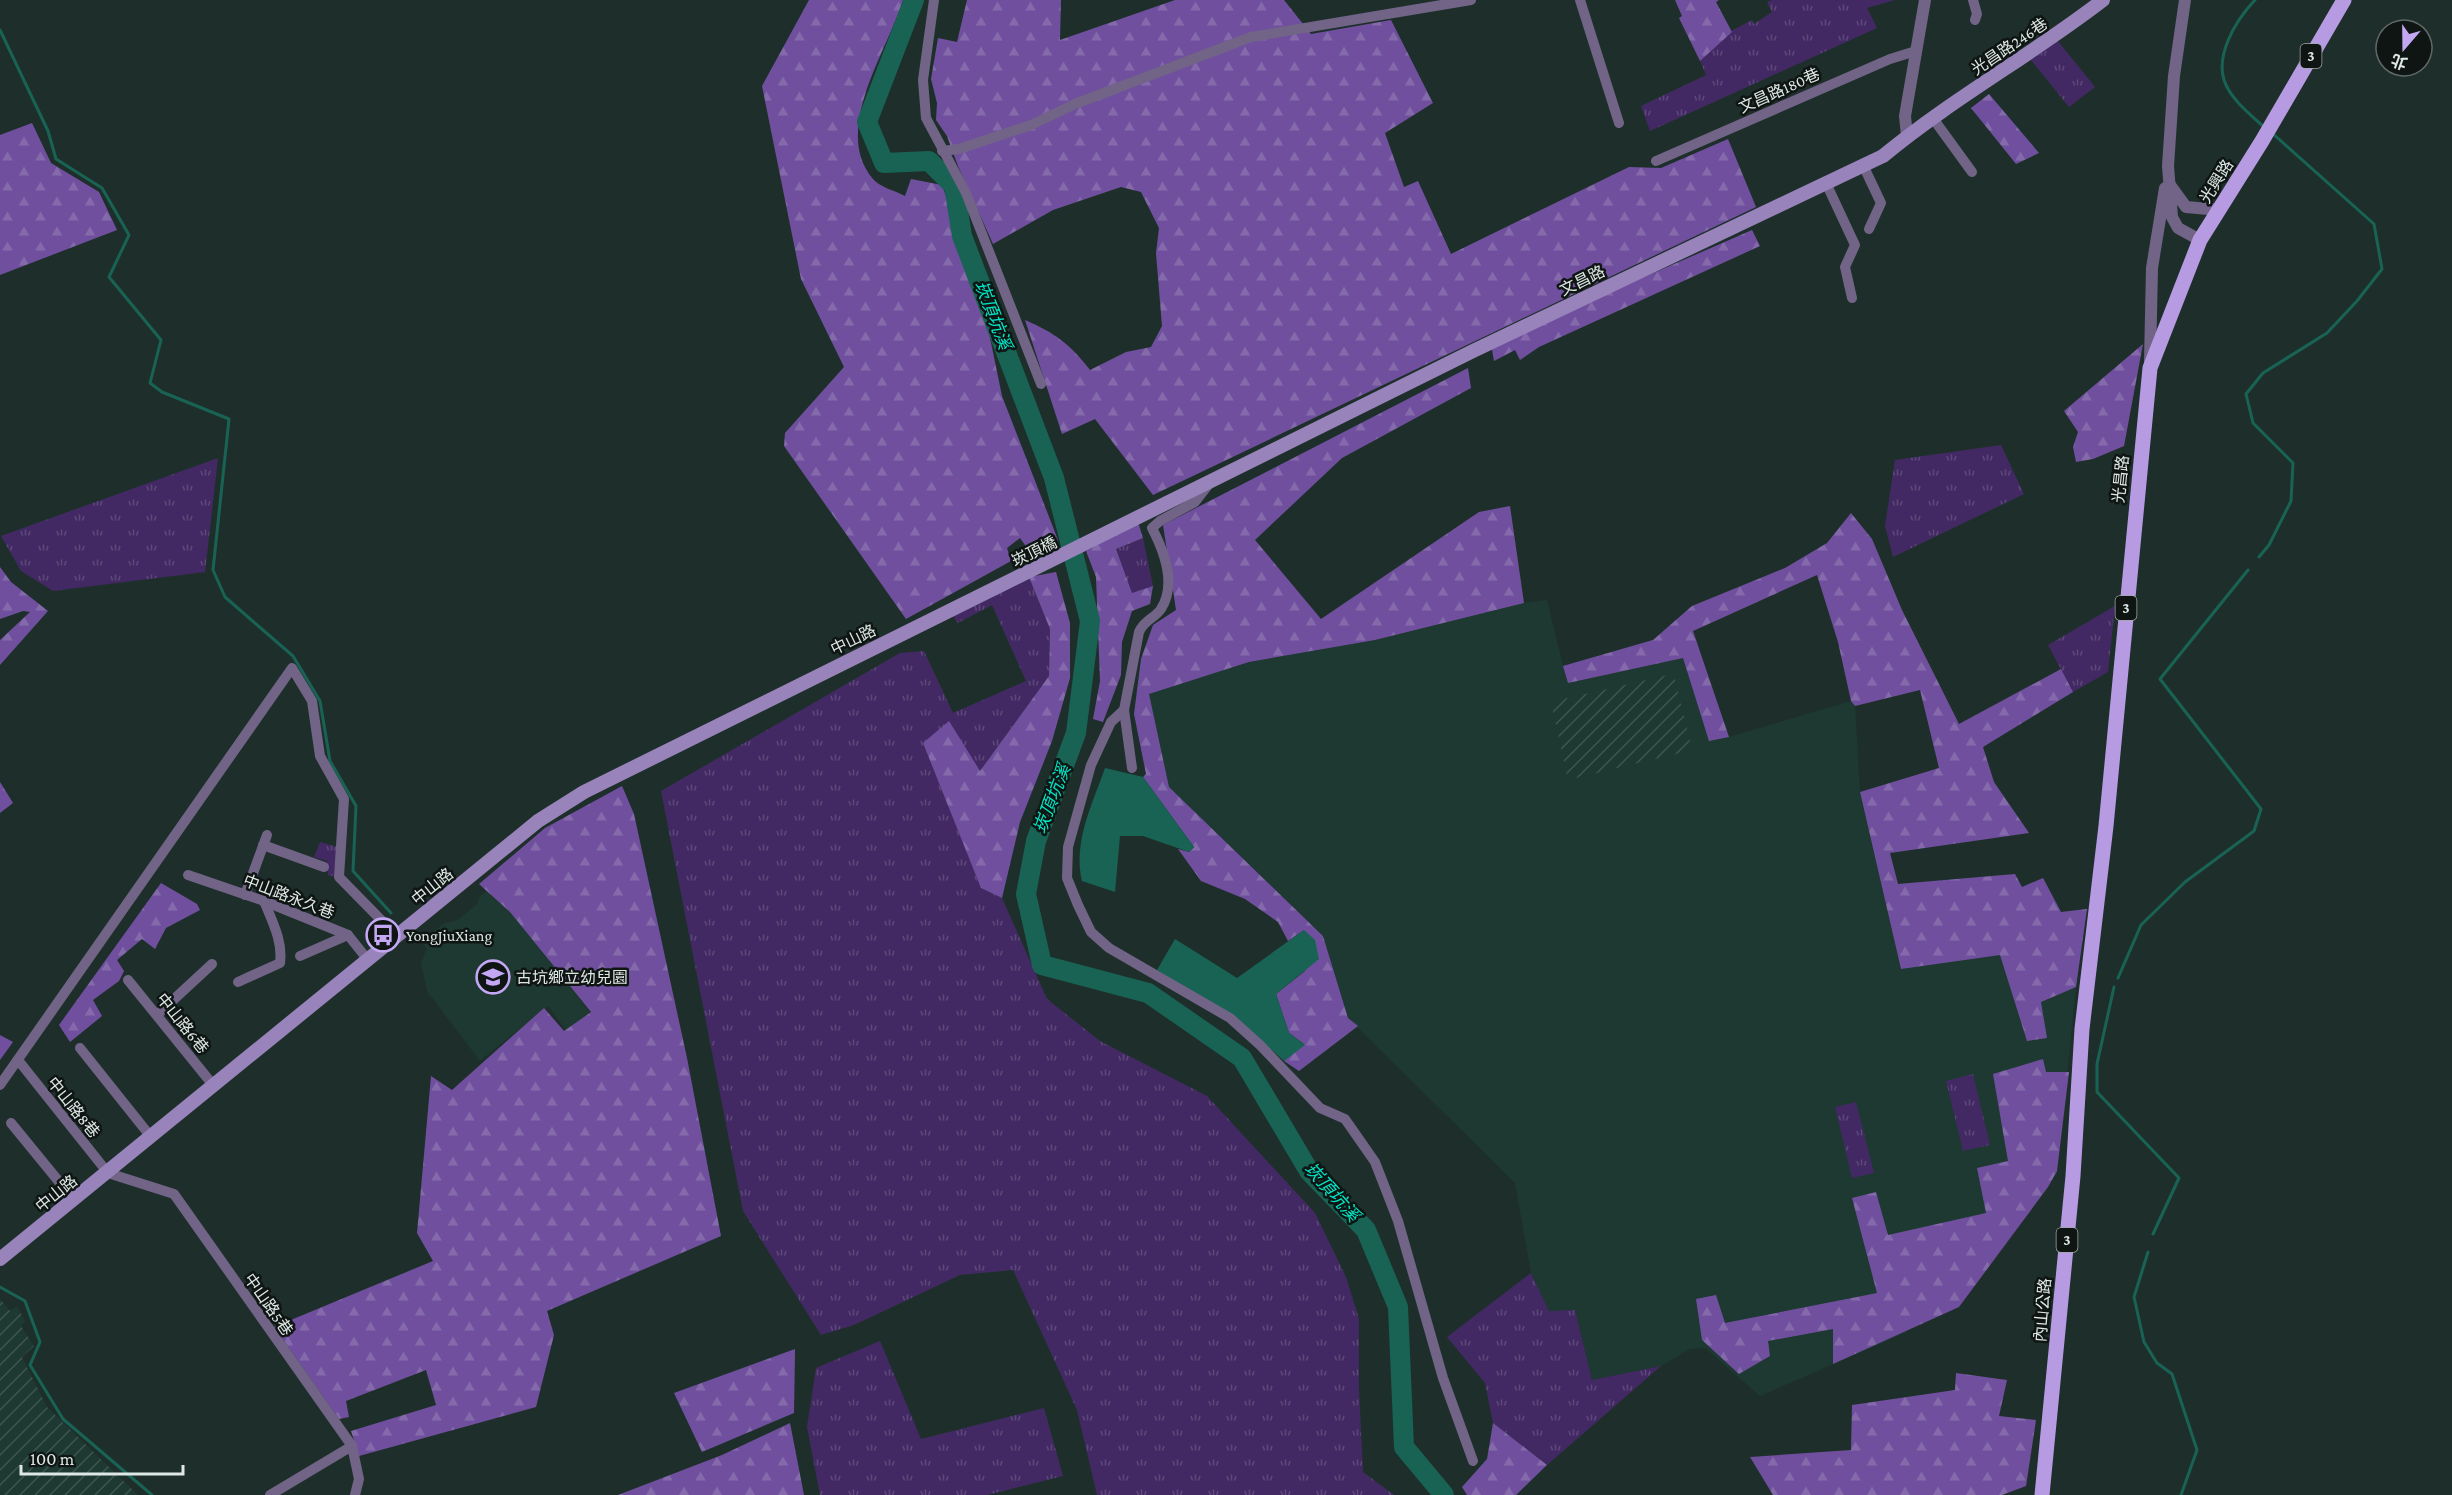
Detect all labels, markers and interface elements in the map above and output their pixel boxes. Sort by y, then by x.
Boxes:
street label: 光昌路246巷 [1968,15,2050,78]
north arrow [2374,18,2434,78]
road number: 3 [2300,44,2322,68]
text: 北 [2389,51,2409,72]
street label: 文昌路180巷 [1736,65,1822,116]
street label: 光興路 [2196,156,2236,206]
street label: 文昌路 [1557,262,1608,299]
water label: 崁頂坑溪 [971,278,1016,355]
street label: 光昌路 [2110,454,2131,504]
street label: 崁頂橋 [1009,533,1060,570]
road number: 3 [2116,596,2136,620]
street label: 中山路 [828,621,879,658]
water label: 崁頂坑溪 [1030,759,1075,836]
street label: 中山路 [408,865,456,908]
street label: 中山路永久巷 [241,871,337,922]
bus stop icon: YongJiuXiang [365,917,401,953]
place label: YongJiuXiang [406,927,492,945]
school or university icon: 古坑鄉立幼兒園 [475,959,511,995]
place label: 古坑鄉立幼兒園 [516,969,628,986]
street label: 中山路6巷 [153,990,212,1057]
street label: 中山路8巷 [44,1074,103,1141]
water label: 崁頂坑溪 [1300,1159,1366,1228]
street label: 中山路 [32,1172,80,1215]
road number: 3 [2056,1228,2078,1252]
street label: 中山路5巷 [241,1270,296,1338]
street label: 內山公路 [2031,1277,2054,1343]
scale bar [21,1438,183,1476]
text: 100 m [30,1449,75,1469]

